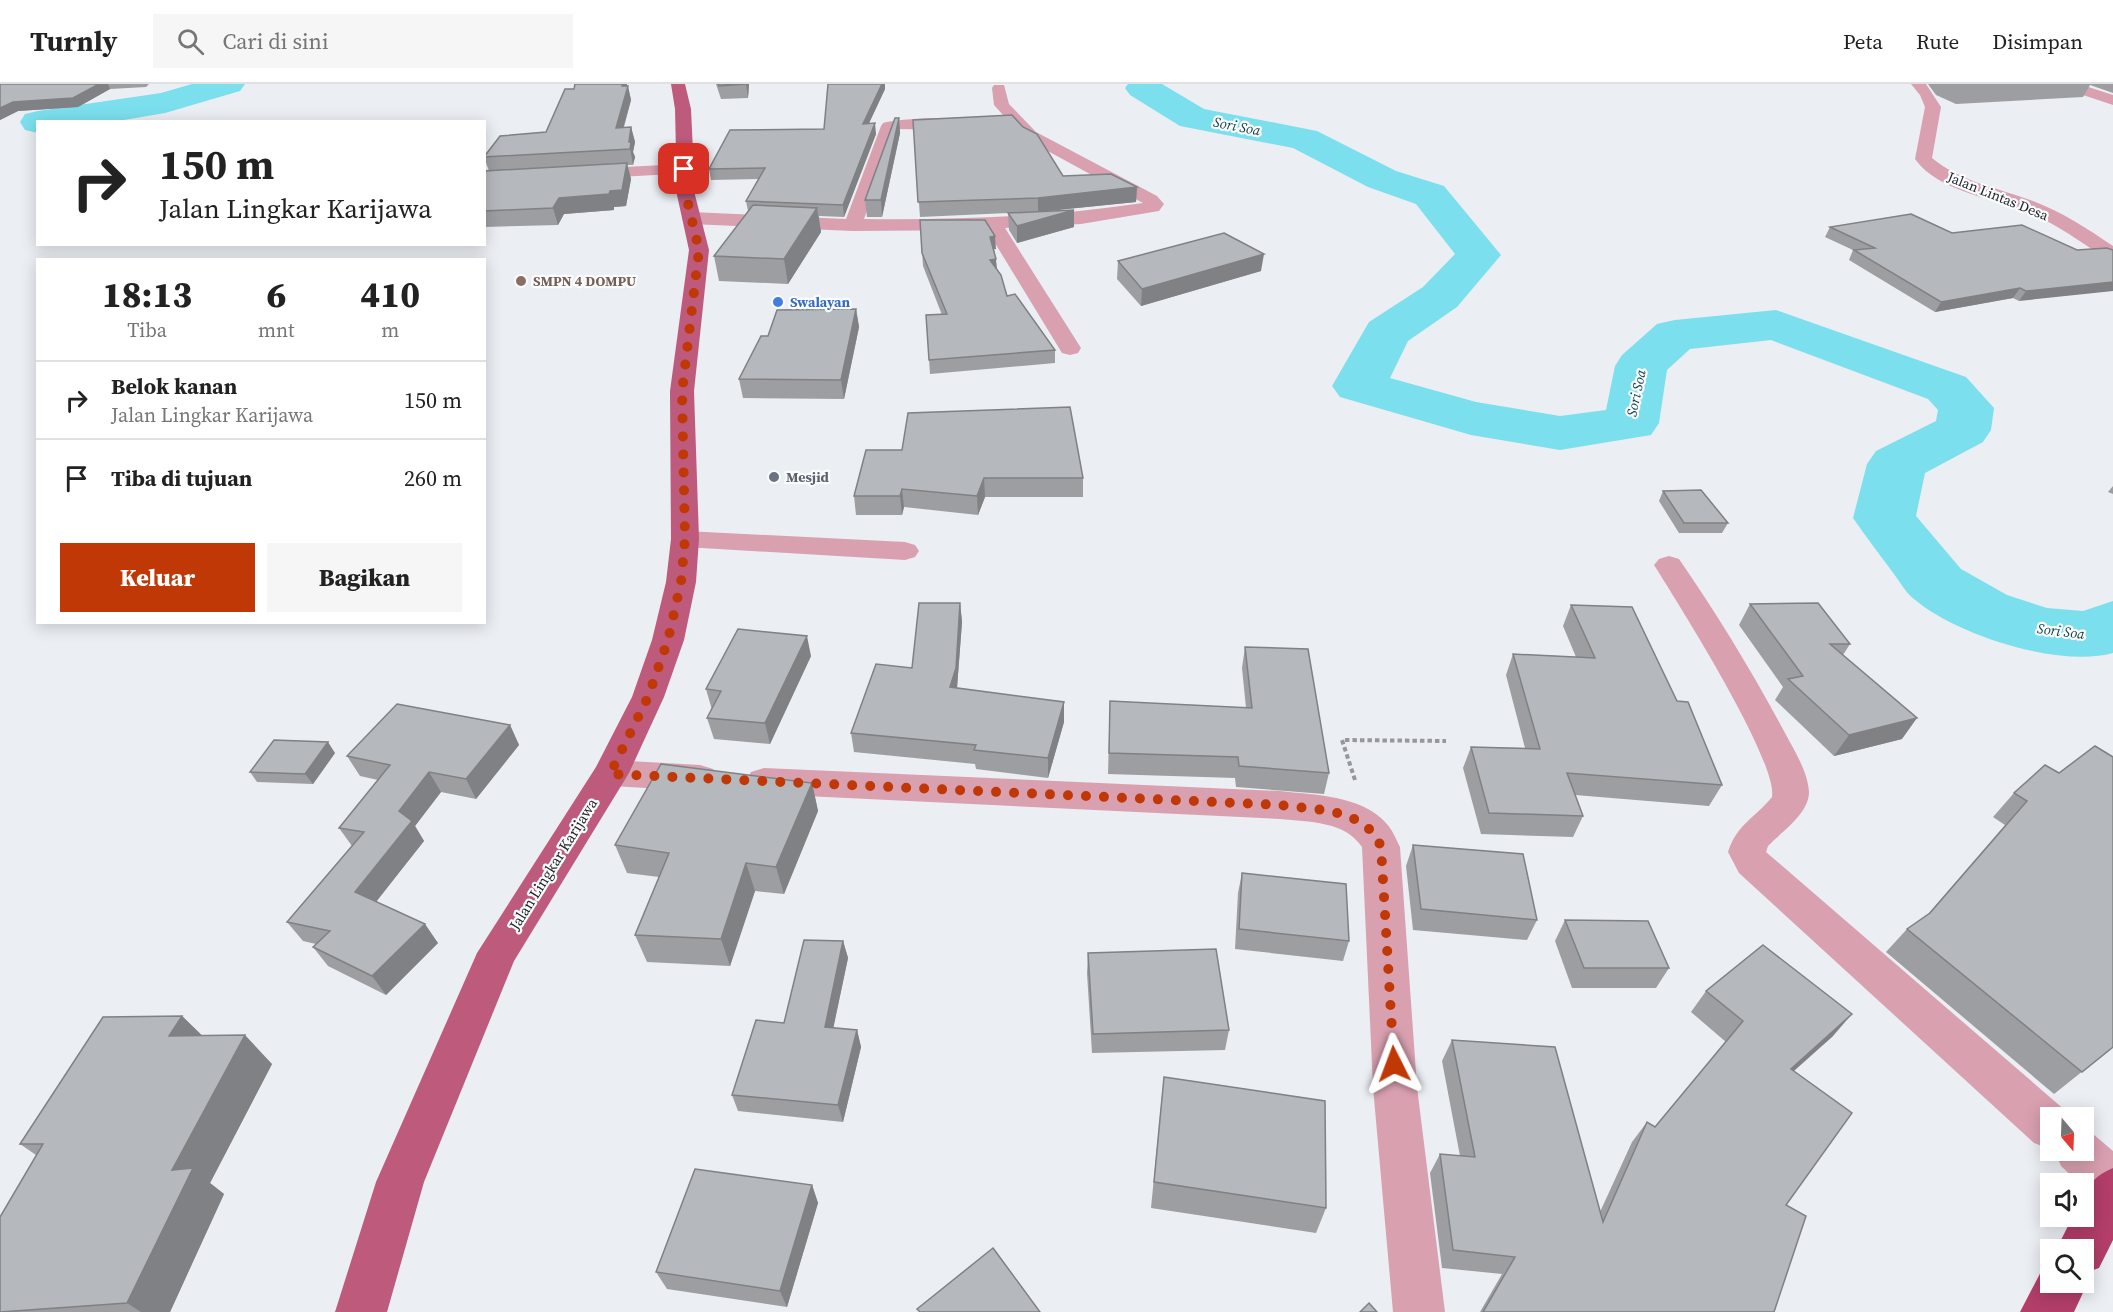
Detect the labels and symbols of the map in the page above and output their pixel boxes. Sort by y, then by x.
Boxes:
water label: Sori Soa [1212,112,1263,140]
pin [658,143,709,194]
street label: Jalan Lintas Desa [1944,166,2052,226]
place label: SMPN 4 DOMPU [533,271,636,291]
marker: SMPN 4 DOMPU [514,274,528,288]
place label: Swalayan [790,292,851,312]
marker: Swalayan [771,295,785,309]
water label: Sori Soa [1621,367,1651,418]
place label: Mesjid [786,467,830,487]
marker: Mesjid [767,470,781,484]
water label: Sori Soa [2036,618,2086,644]
street label: Jalan Lingkar Karijawa [503,794,602,935]
position arrow [1362,1032,1426,1096]
north arrow [2040,1107,2094,1161]

